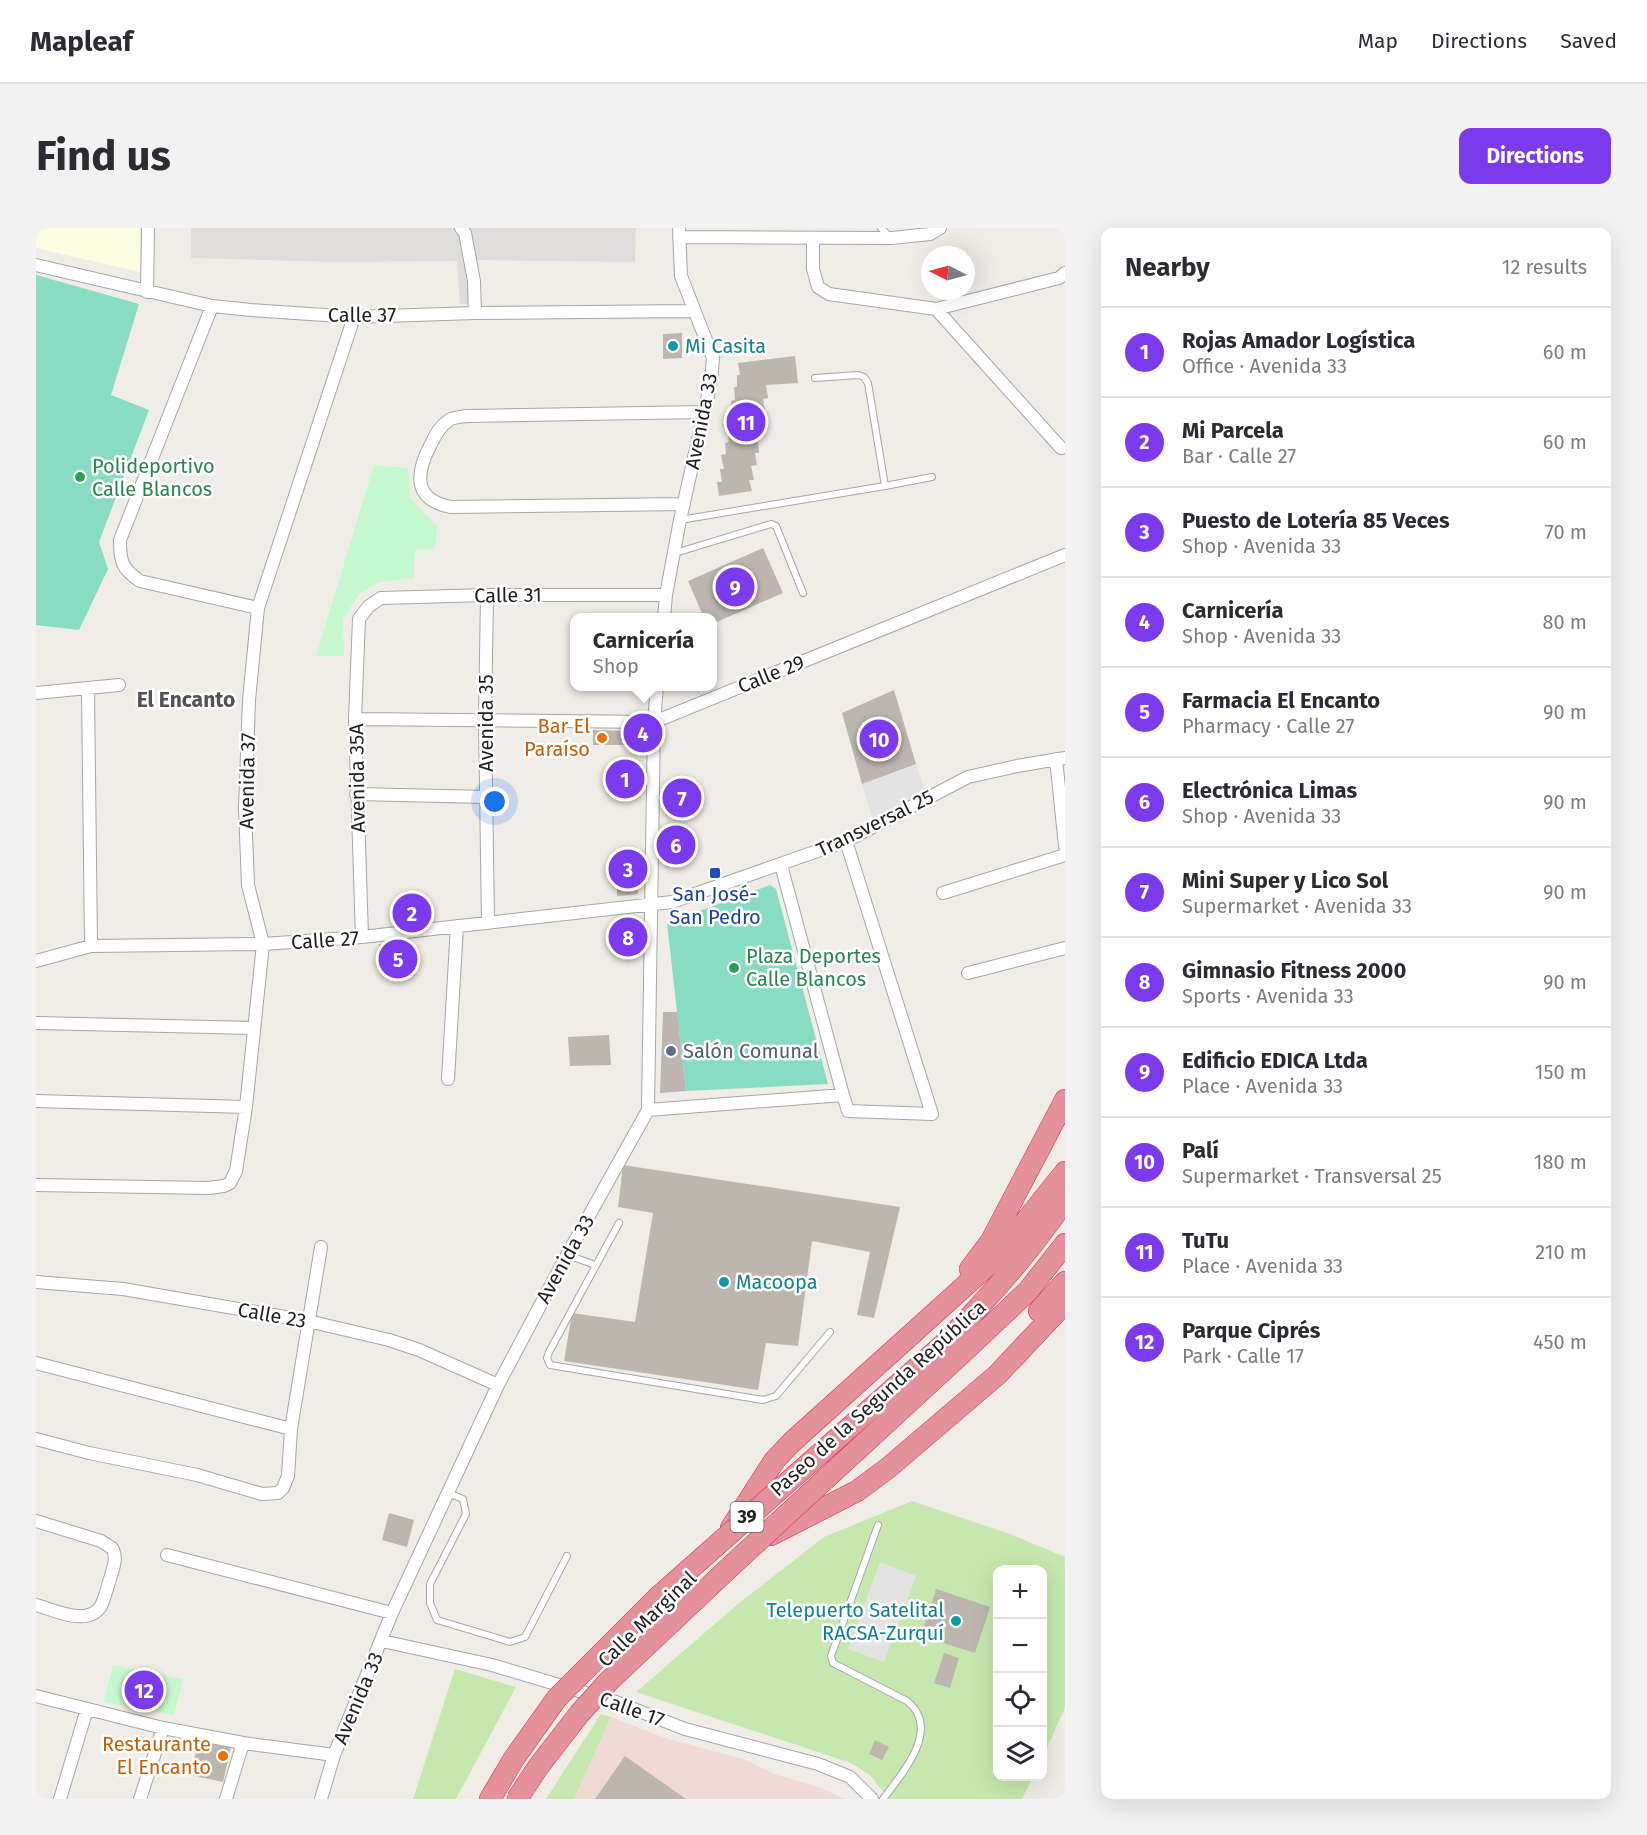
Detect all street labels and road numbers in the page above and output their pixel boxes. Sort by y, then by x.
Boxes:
street label: Calle 37 [328,303,396,327]
street label: Avenida 33 [680,371,722,471]
street label: Calle 31 [474,582,542,608]
street label: Calle 29 [734,650,808,698]
street label: Avenida 35 [474,674,498,772]
street label: Avenida 35A [344,723,370,833]
street label: Avenida 37 [234,732,260,829]
street label: Transversal 25 [813,784,937,862]
street label: Calle 27 [290,926,360,954]
street label: Avenida 33 [531,1211,599,1307]
street label: Paseo de la Segunda República [765,1295,991,1501]
street label: Calle 23 [236,1297,308,1333]
road number: 39 [730,1502,764,1532]
street label: Calle Marginal [593,1566,701,1672]
street label: Avenida 33 [328,1648,388,1748]
street label: Calle 17 [596,1686,668,1732]

